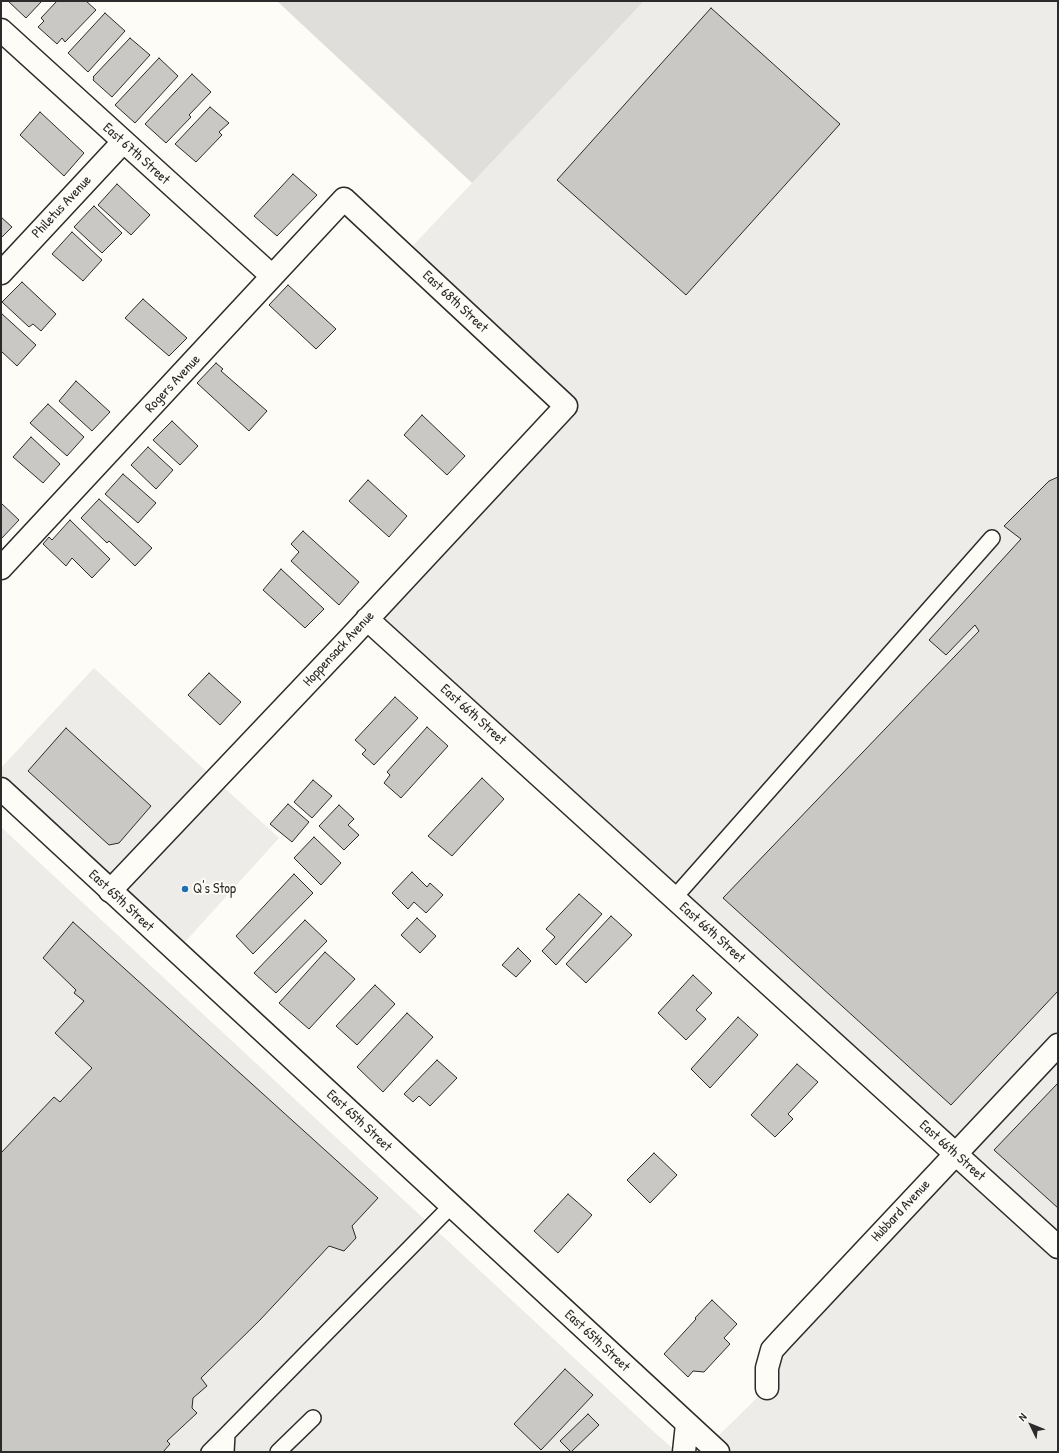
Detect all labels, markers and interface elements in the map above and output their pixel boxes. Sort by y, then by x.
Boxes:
street label: East 67th Street [99,120,173,188]
street label: Philetus Avenue [29,172,95,242]
street label: East 68th Street [419,267,491,337]
street label: Rogers Avenue [142,351,204,417]
street label: Hoppensack Avenue [300,608,378,690]
street label: East 66th Street [437,681,509,749]
street label: East 65th Street [85,867,157,935]
place label: Q's Stop [193,881,236,897]
marker: Q's Stop [180,884,190,894]
street label: East 66th Street [676,899,748,967]
street label: East 65th Street [323,1087,395,1155]
street label: East 66th Street [916,1117,988,1185]
street label: Hubbard Avenue [868,1176,934,1246]
street label: East 65th Street [561,1307,633,1375]
north arrow [1011,1405,1051,1445]
text: N [1015,1410,1029,1424]

